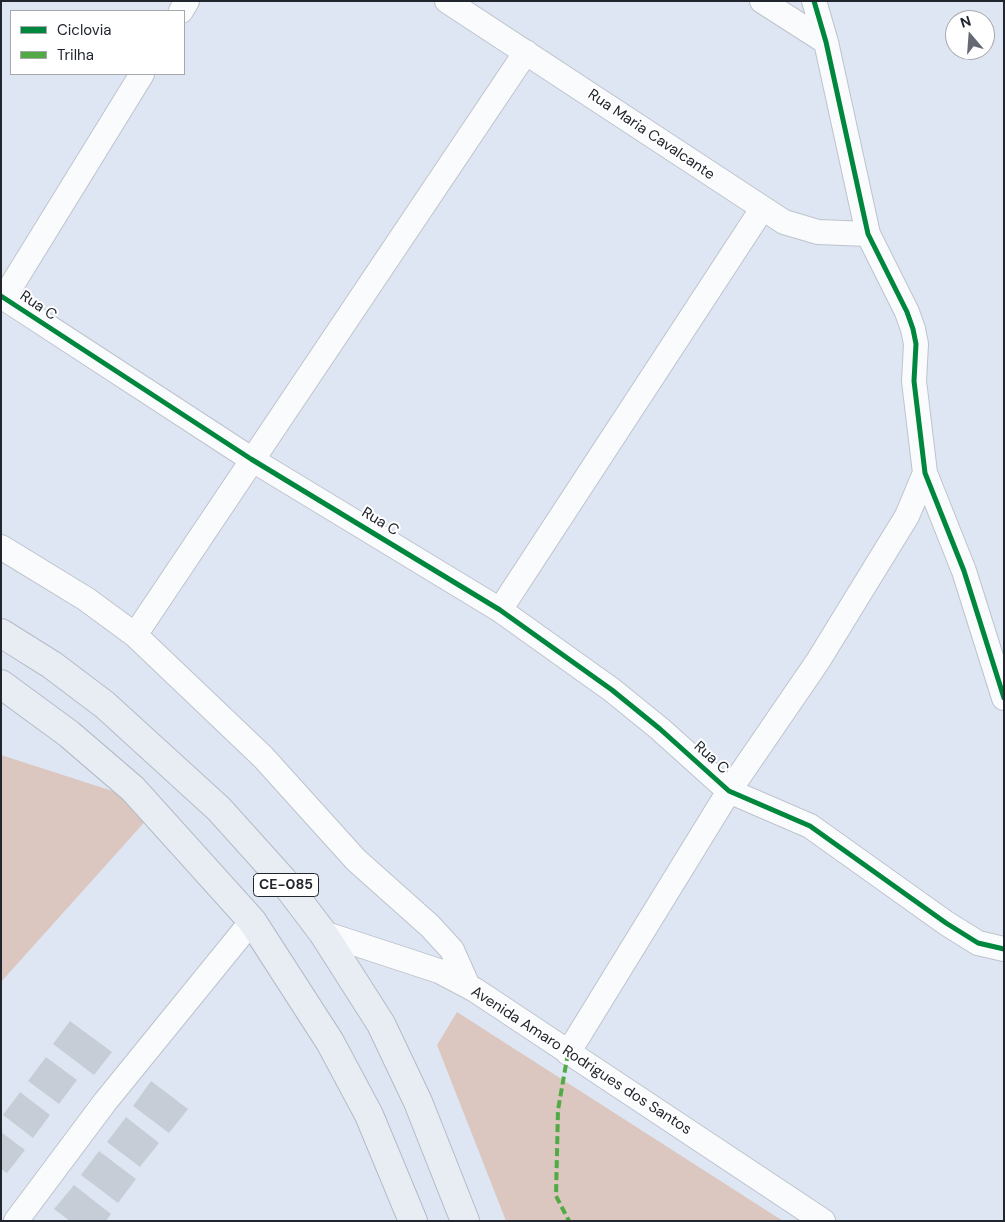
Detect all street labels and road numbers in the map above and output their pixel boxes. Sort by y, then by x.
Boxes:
street label: Rua Maria Cavalcante [584,86,718,184]
street label: Rua C [16,287,60,325]
street label: Rua C [358,504,402,540]
street label: Rua C [690,738,732,778]
road number: CE-085 [254,874,318,896]
street label: Avenida Amaro Rodrigues dos Santos [468,983,694,1139]

